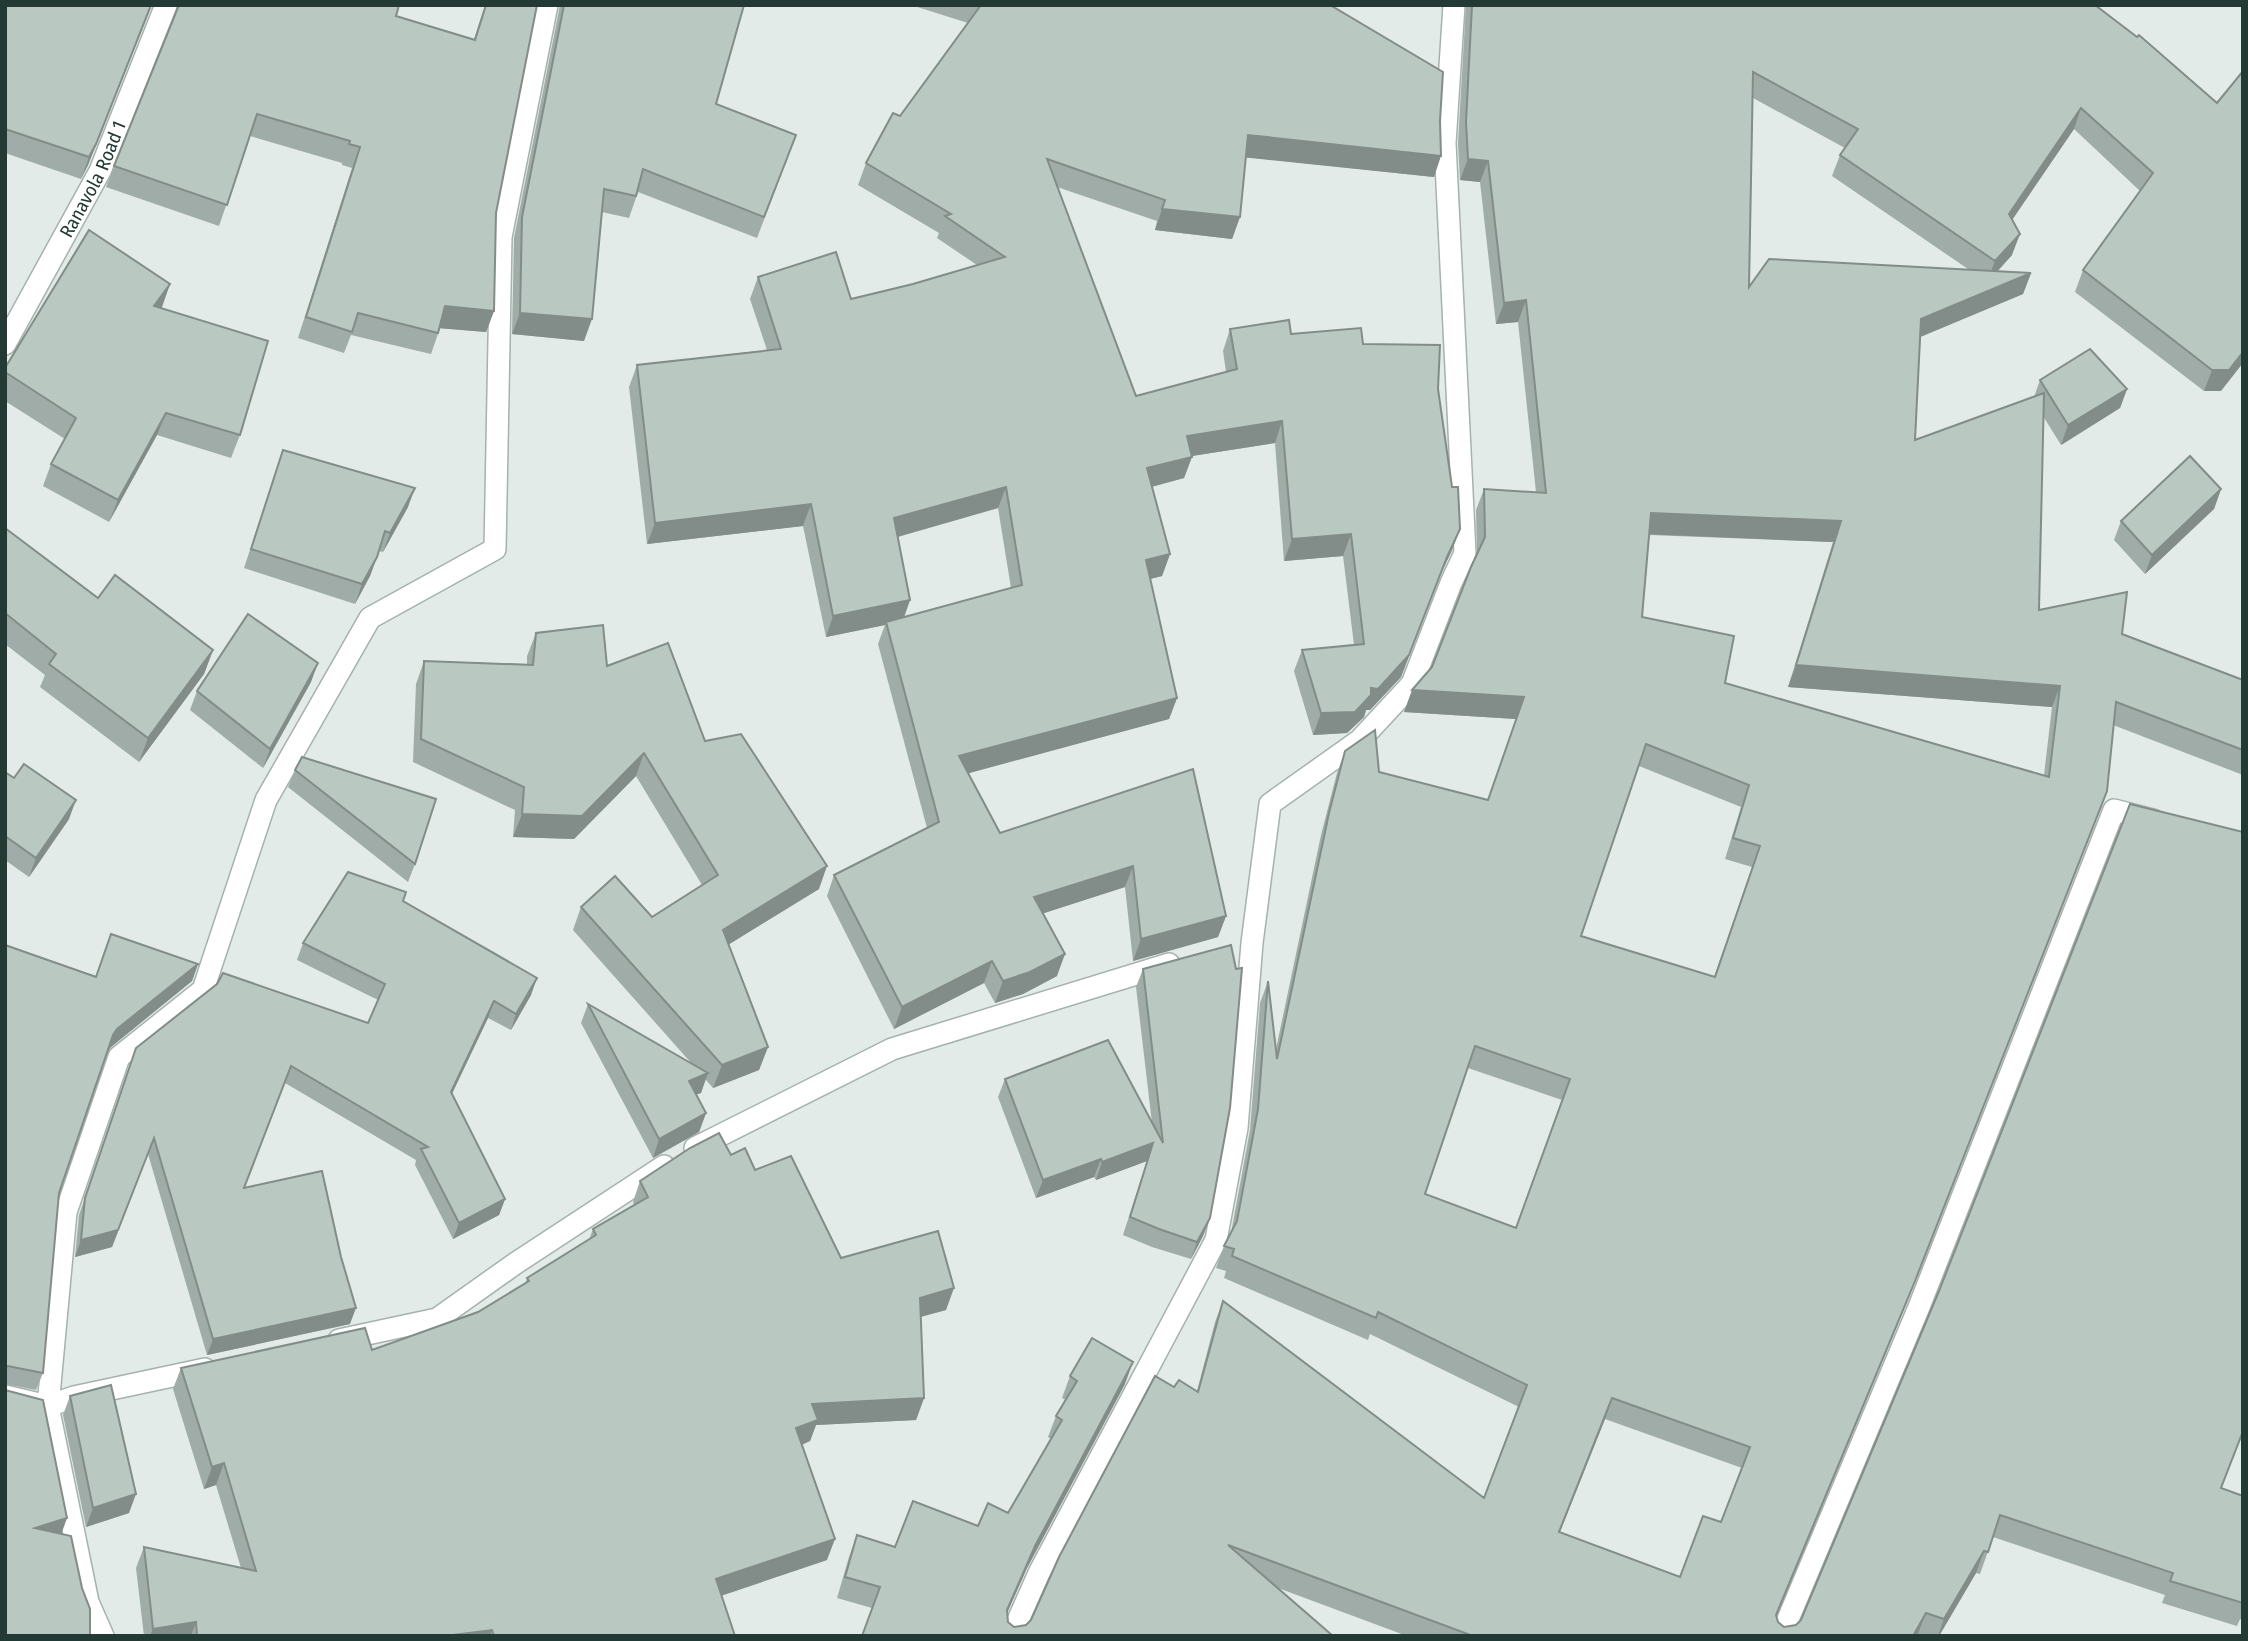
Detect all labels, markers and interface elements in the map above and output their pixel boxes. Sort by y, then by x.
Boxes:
street label: Ranavola Road 1 [55,118,131,241]

